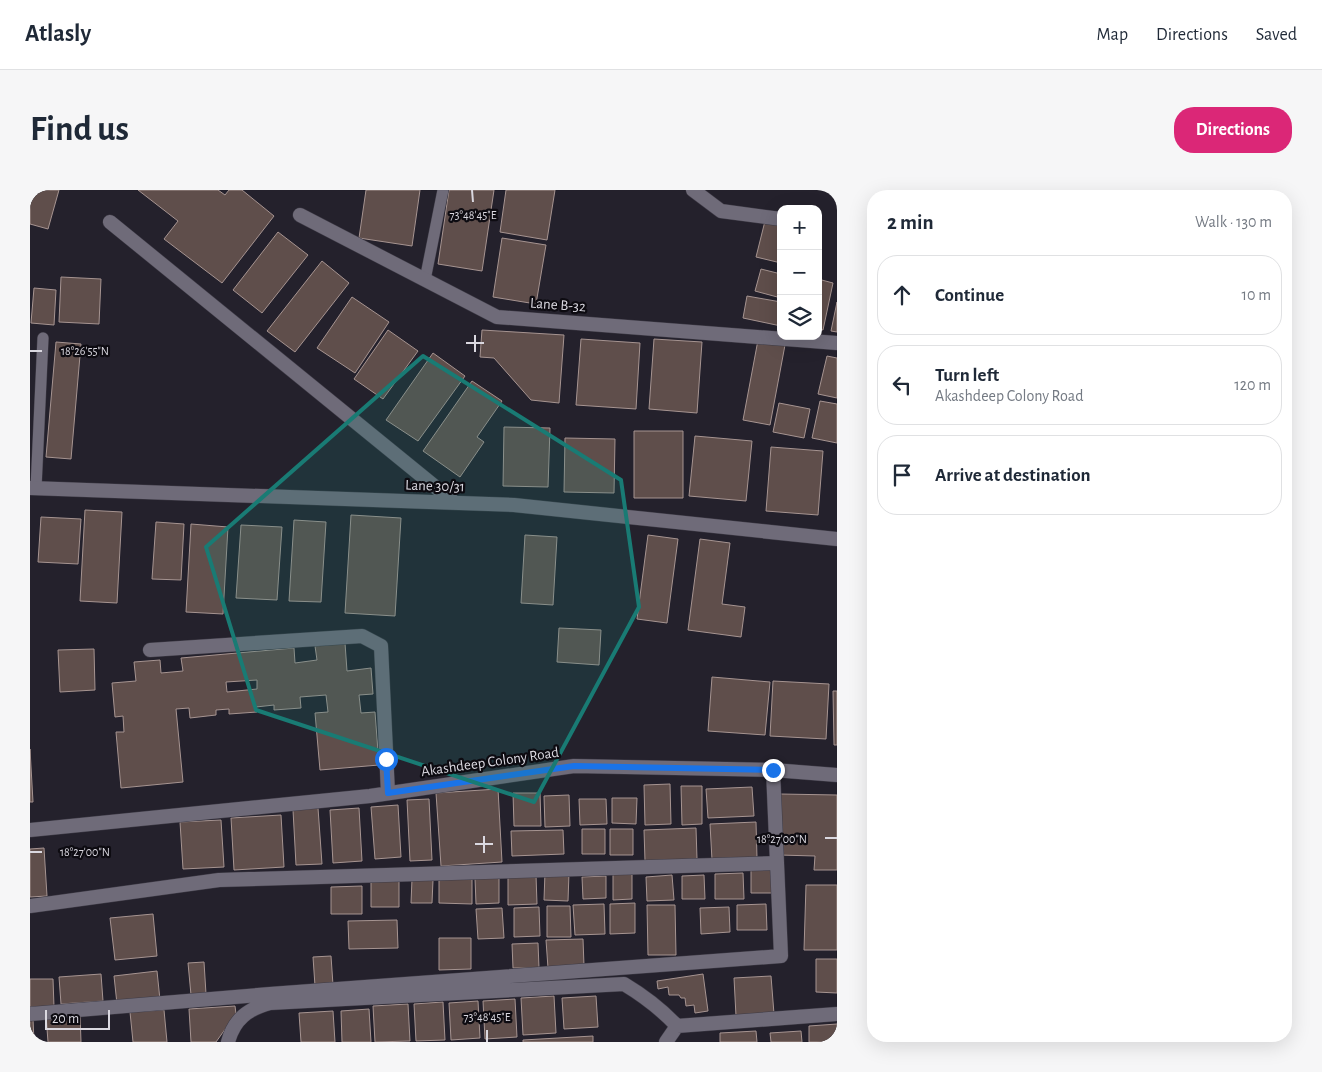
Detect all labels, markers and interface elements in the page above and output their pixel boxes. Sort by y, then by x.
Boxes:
text: Atlasly [25,22,91,46]
text: Map [1097,26,1128,44]
text: Directions [1156,26,1228,44]
text: Saved [1256,26,1297,44]
button: Directions [1174,107,1292,153]
text: Find us [30,112,129,147]
map controls [777,205,822,340]
button: + [777,205,822,250]
text: 73°48'45"E [450,209,497,221]
text: 2 min [887,212,934,233]
text: Walk · 130 m [1195,214,1272,230]
button: − [777,250,822,295]
icon: ahead [888,281,916,309]
text: Continue [935,286,1004,305]
text: 10 m [1242,287,1271,303]
button: layers [777,295,822,340]
street label: Lane B-32 [530,296,587,314]
text: 18°26'55"N [61,345,109,357]
text: Turn left [935,366,999,385]
icon: left [888,371,916,399]
text: 120 m [1234,377,1271,393]
text: Akashdeep Colony Road [935,388,1083,404]
icon: arrive [888,461,916,489]
text: Arrive at destination [935,466,1091,485]
street label: Lane 30/31 [405,477,465,495]
street label: Akashdeep Colony Road [420,745,560,779]
route start [375,748,398,771]
route end [762,759,785,782]
text: 18°27'00"N [757,833,807,845]
text: 18°27'00"N [60,846,110,858]
scale bar [45,1007,110,1030]
text: 73°48'45"E [464,1011,511,1023]
text: 20 m [52,1012,79,1026]

